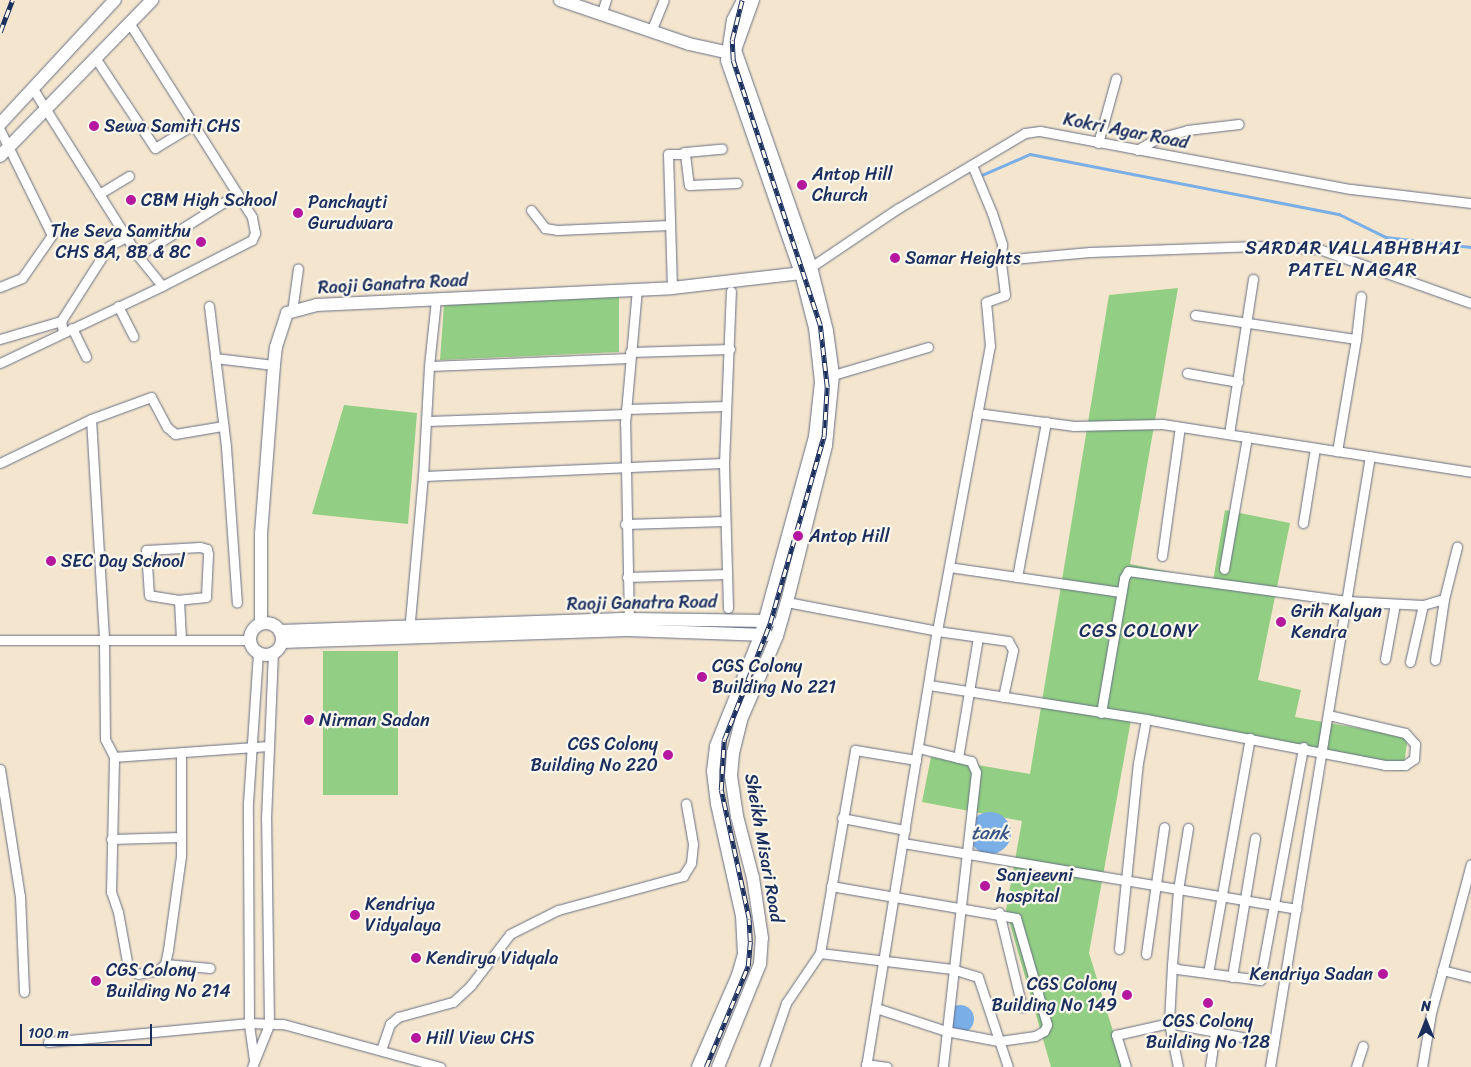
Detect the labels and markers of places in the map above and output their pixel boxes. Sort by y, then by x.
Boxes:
place label: Sewa Samiti CHS [104,115,241,137]
marker: Sewa Samiti CHS [88,120,100,132]
place label: Antop Hill Church [812,164,893,206]
marker: Antop Hill Church [796,179,808,191]
place label: CBM High School [141,189,277,211]
place label: Panchayti Gurudwara [308,192,393,234]
marker: CBM High School [125,194,137,206]
marker: Panchayti Gurudwara [292,207,304,219]
place label: The Seva Samithu CHS 8A, 8B & 8C [49,221,191,264]
marker: The Seva Samithu CHS 8A, 8B & 8C [195,236,207,248]
place label: Samar Heights [905,247,1021,269]
marker: Samar Heights [889,252,901,264]
place label: Antop Hill [809,525,890,547]
marker: Antop Hill [791,529,805,543]
place label: SEC Day School [61,550,185,572]
marker: SEC Day School [45,555,57,567]
place label: Grih Kalyan Kendra [1291,601,1382,644]
marker: Grih Kalyan Kendra [1275,616,1287,628]
place label: CGS Colony Building No 221 [712,656,836,699]
marker: CGS Colony Building No 221 [696,671,708,683]
place label: Nirman Sadan [319,709,430,731]
marker: Nirman Sadan [303,714,315,726]
place label: CGS Colony Building No 220 [530,734,658,776]
marker: CGS Colony Building No 220 [662,749,674,761]
place label: Sanjeevni hospital [996,865,1073,908]
marker: Sanjeevni hospital [978,879,992,893]
place label: Kendriya Vidyalaya [365,894,441,936]
marker: Kendriya Vidyalaya [349,909,361,921]
place label: Kendirya Vidyala [426,947,558,969]
marker: Kendirya Vidyala [410,952,422,964]
place label: CGS Colony Building No 214 [106,960,231,1002]
place label: Kendriya Sadan [1250,963,1373,985]
marker: Kendriya Sadan [1377,968,1389,980]
place label: CGS Colony Building No 149 [992,974,1117,1016]
marker: CGS Colony Building No 214 [90,975,102,987]
marker: CGS Colony Building No 149 [1121,989,1133,1001]
marker: CGS Colony Building No 128 [1202,997,1214,1009]
place label: CGS Colony Building No 128 [1146,1011,1270,1054]
place label: Hill View CHS [426,1027,534,1049]
marker: Hill View CHS [410,1032,422,1044]

